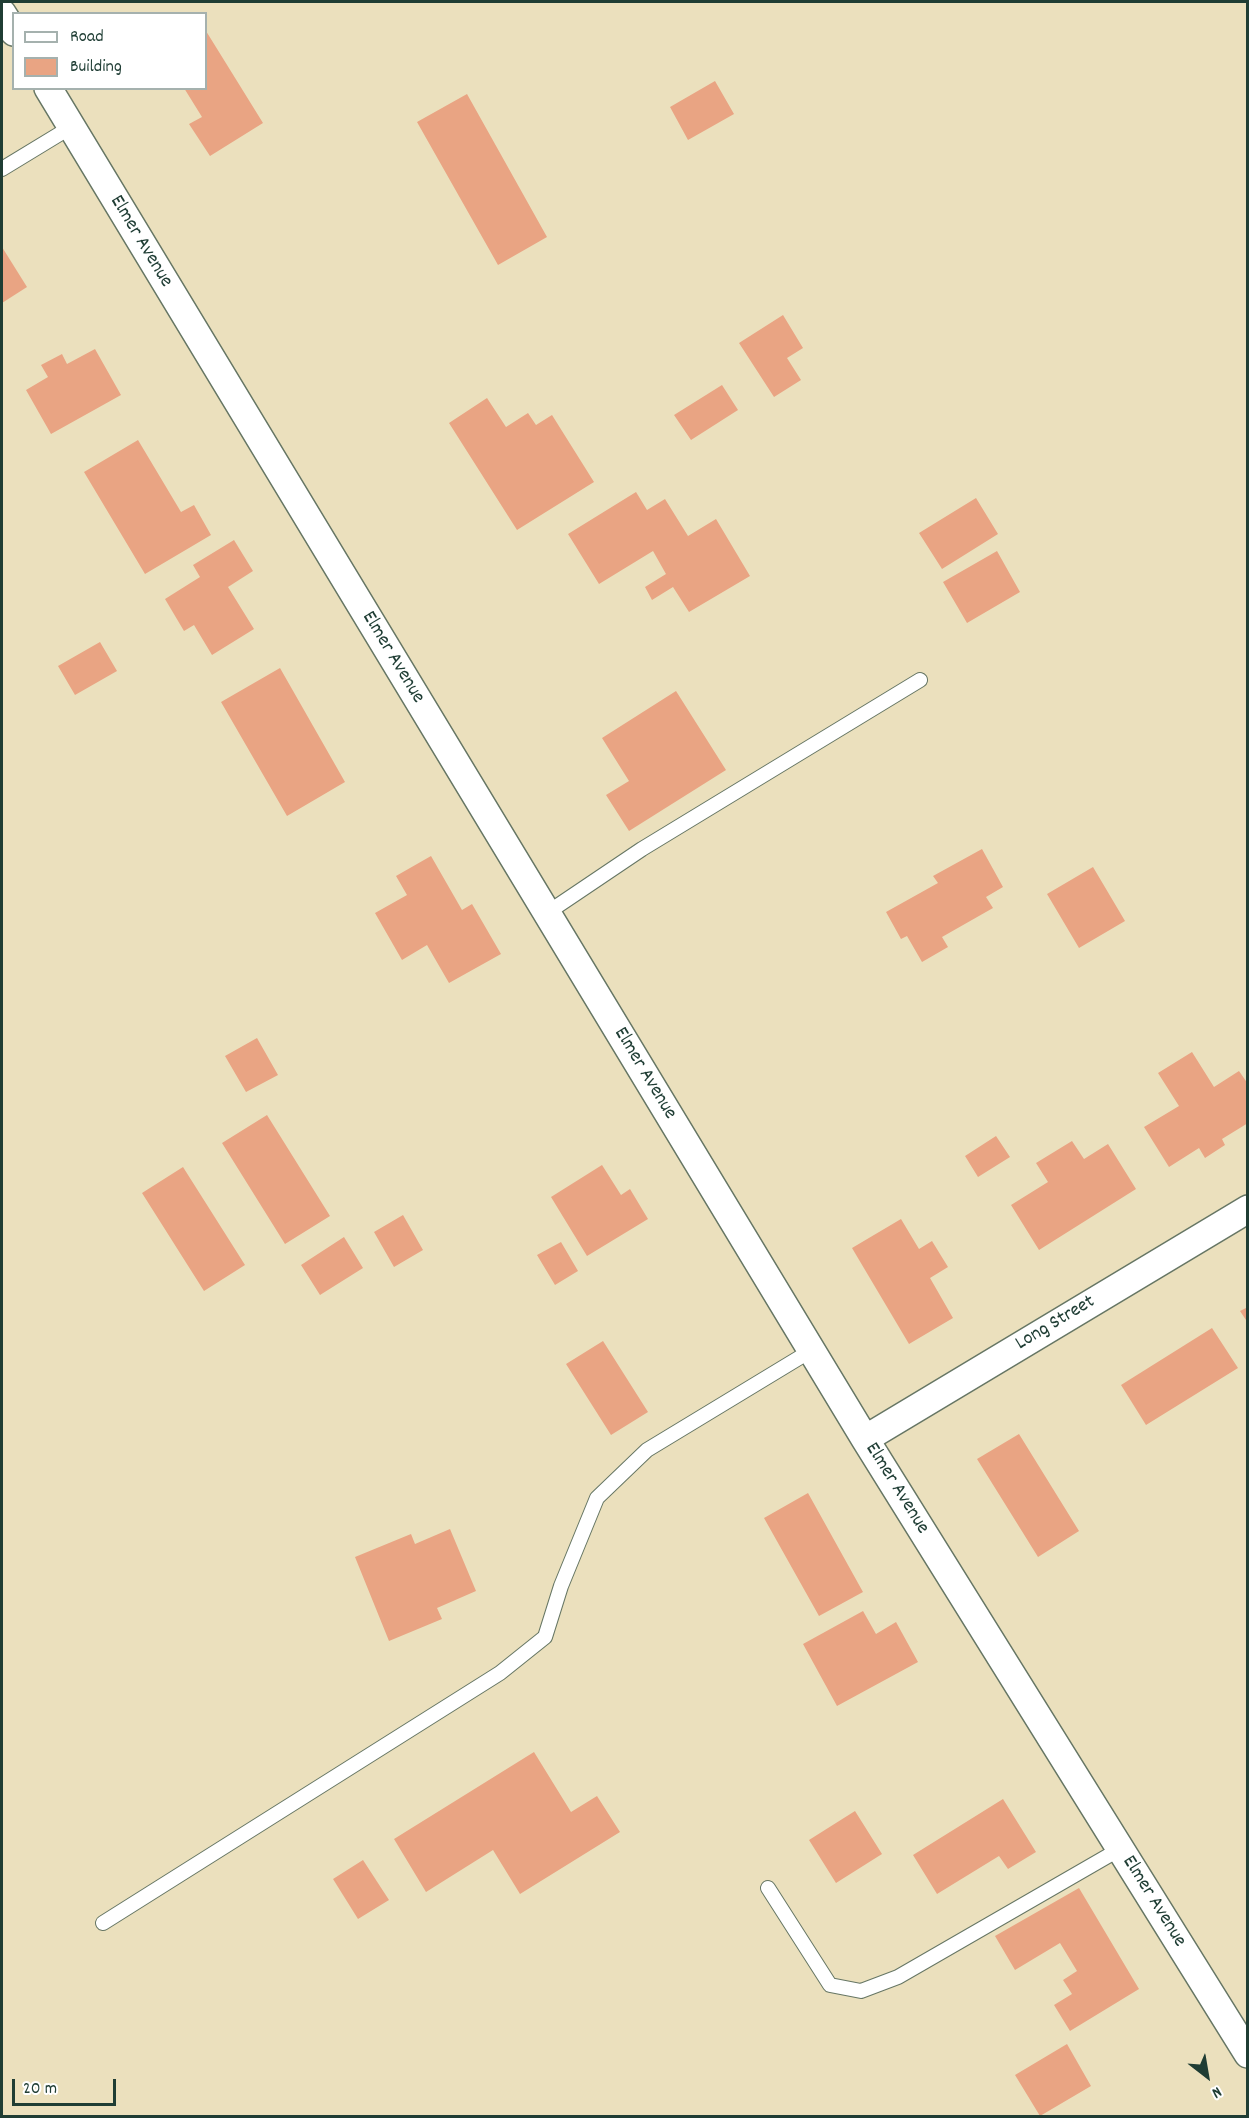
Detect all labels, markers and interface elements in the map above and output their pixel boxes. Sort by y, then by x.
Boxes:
legend [12,12,207,90]
text: Road [70,25,104,50]
text: Building [70,55,122,80]
street label: Elmer Avenue [103,192,177,292]
street label: Elmer Avenue [355,608,429,708]
street label: Elmer Avenue [607,1024,681,1124]
street label: Long Street [1012,1291,1100,1357]
street label: Elmer Avenue [859,1439,933,1539]
street label: Elmer Avenue [1116,1852,1190,1952]
north arrow [1177,2046,1237,2106]
scale bar [15,2067,118,2105]
text: 20 m [23,2077,57,2102]
text: N [1207,2080,1226,2104]

